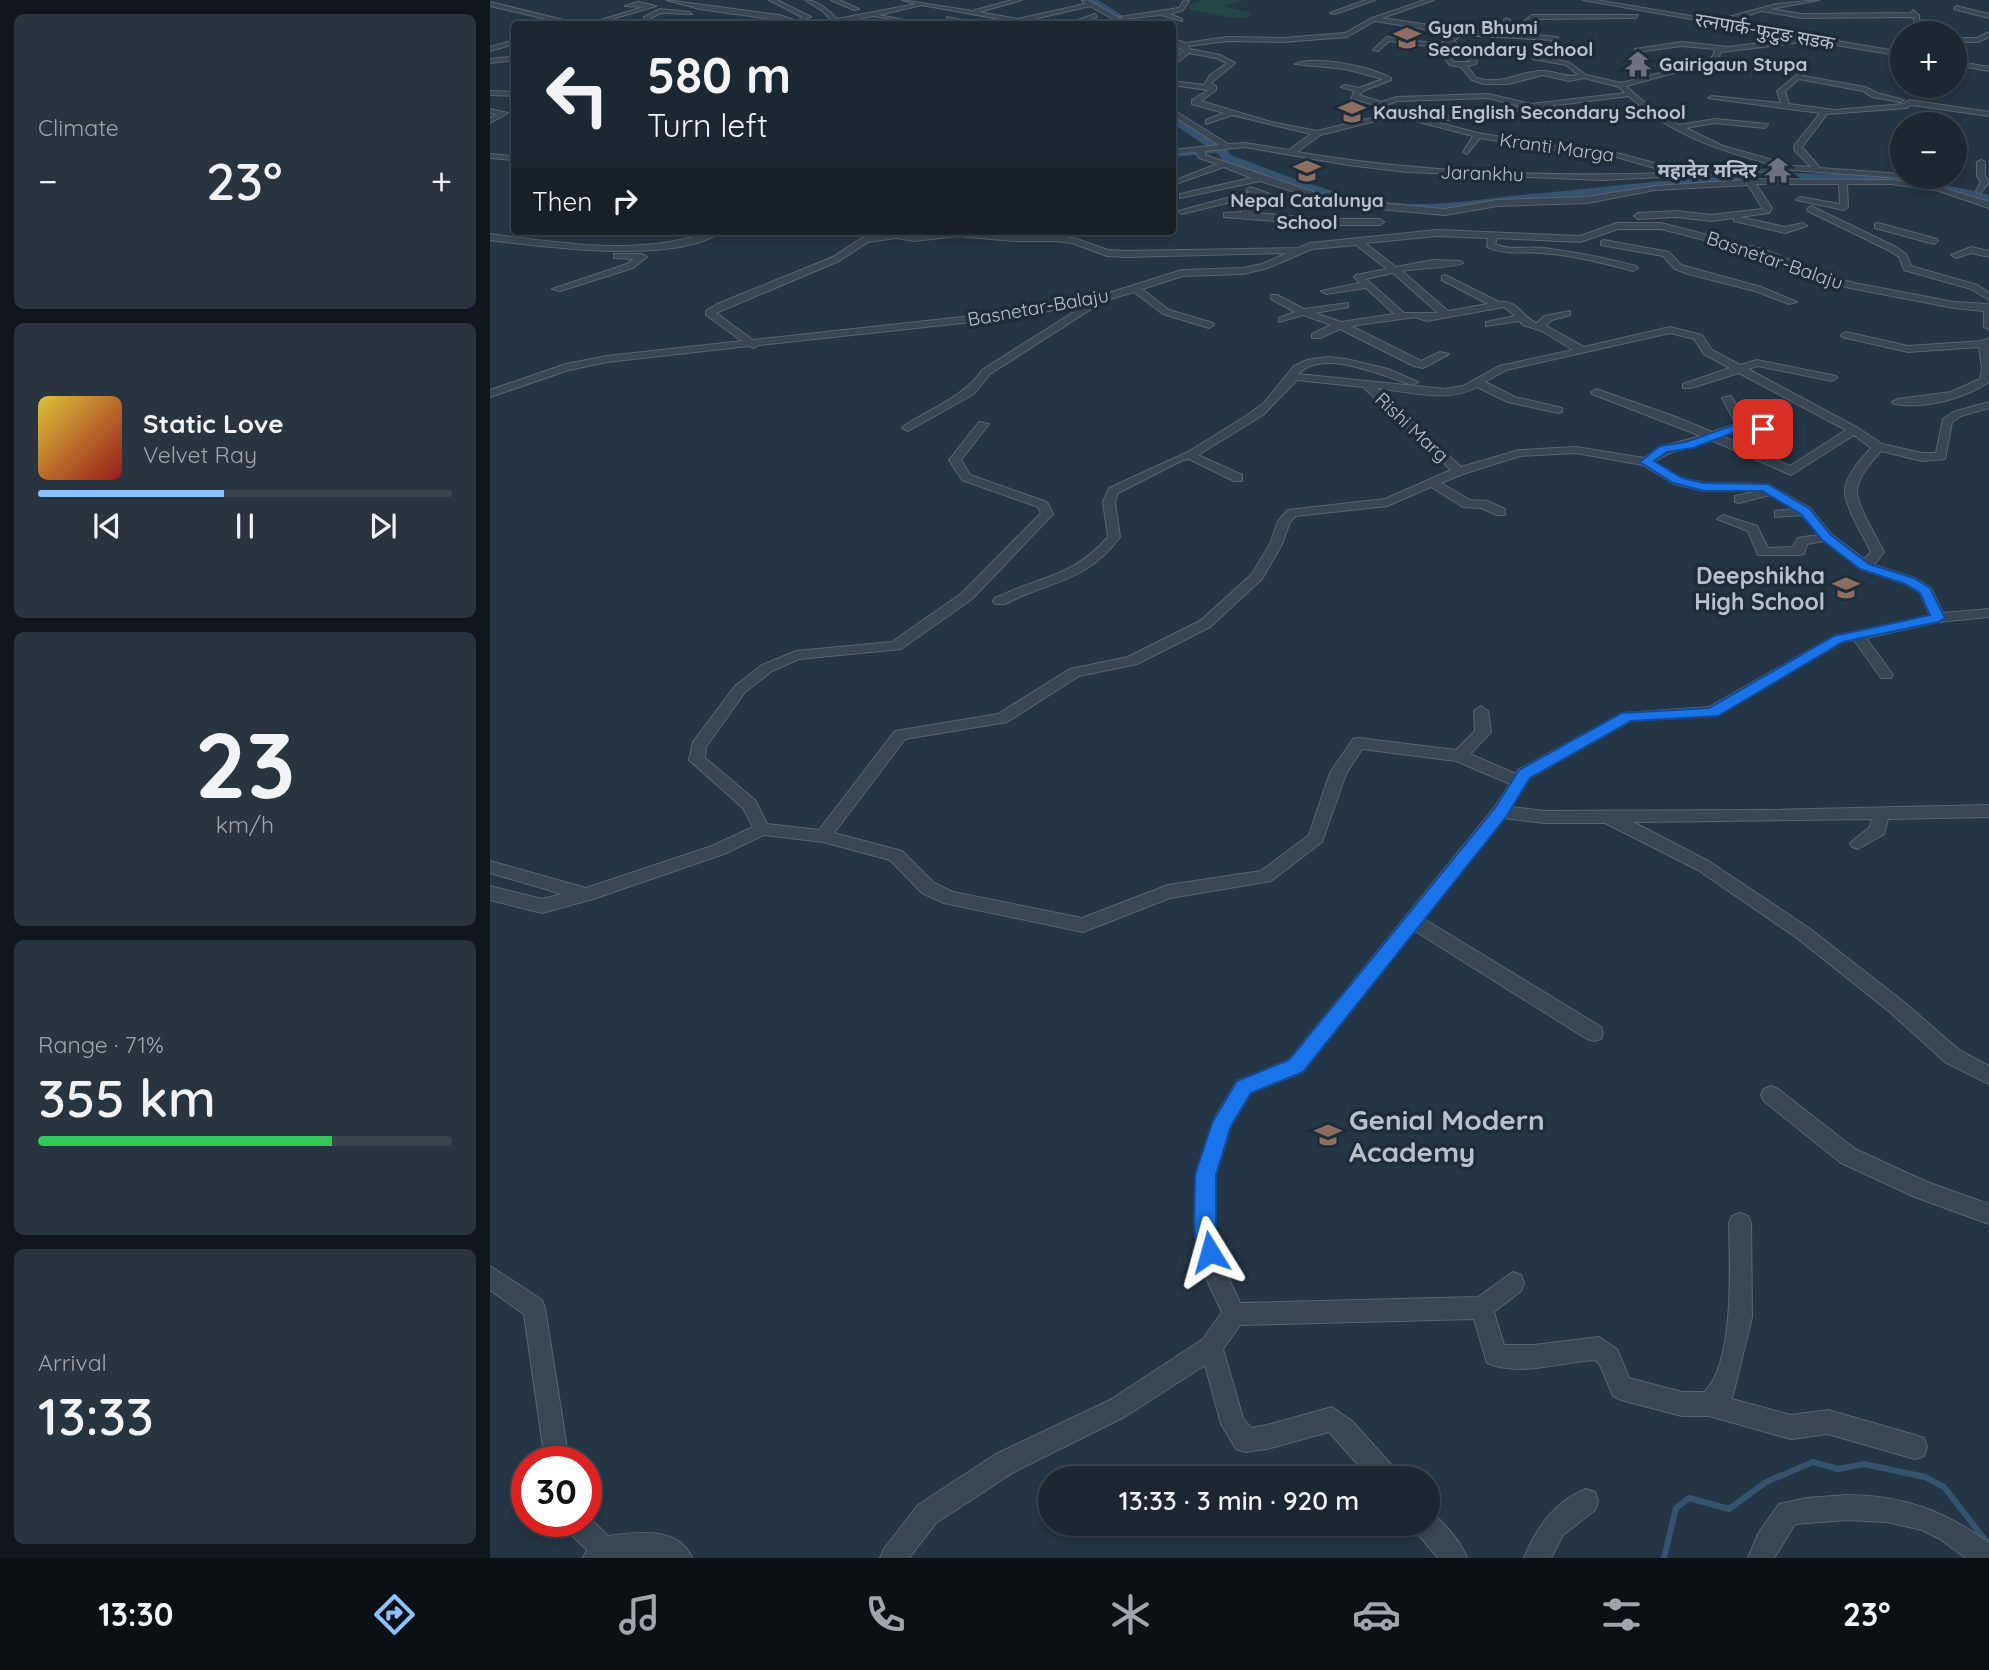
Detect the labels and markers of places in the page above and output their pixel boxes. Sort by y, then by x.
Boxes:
place label: Gyan Bhumi Secondary School [1428,15,1593,61]
school or university icon: Gyan Bhumi Secondary School [1392,23,1422,53]
temple icon: Gairigaun Stupa [1623,49,1653,79]
place label: Gairigaun Stupa [1659,52,1807,76]
school or university icon: Kaushal English Secondary School [1337,97,1367,127]
place label: Kaushal English Secondary School [1373,100,1686,124]
temple icon: महादेव मन्दिर [1763,155,1793,185]
school or university icon: Nepal Catalunya School [1292,156,1322,186]
place label: महादेव मन्दिर [1658,158,1758,182]
place label: Nepal Catalunya School [1230,188,1384,234]
pin [1733,399,1793,459]
place label: Deepshikha High School [1694,561,1825,616]
school or university icon: Deepshikha High School [1831,573,1861,603]
place label: Genial Modern Academy [1349,1102,1545,1169]
school or university icon: Genial Modern Academy [1313,1120,1343,1150]

